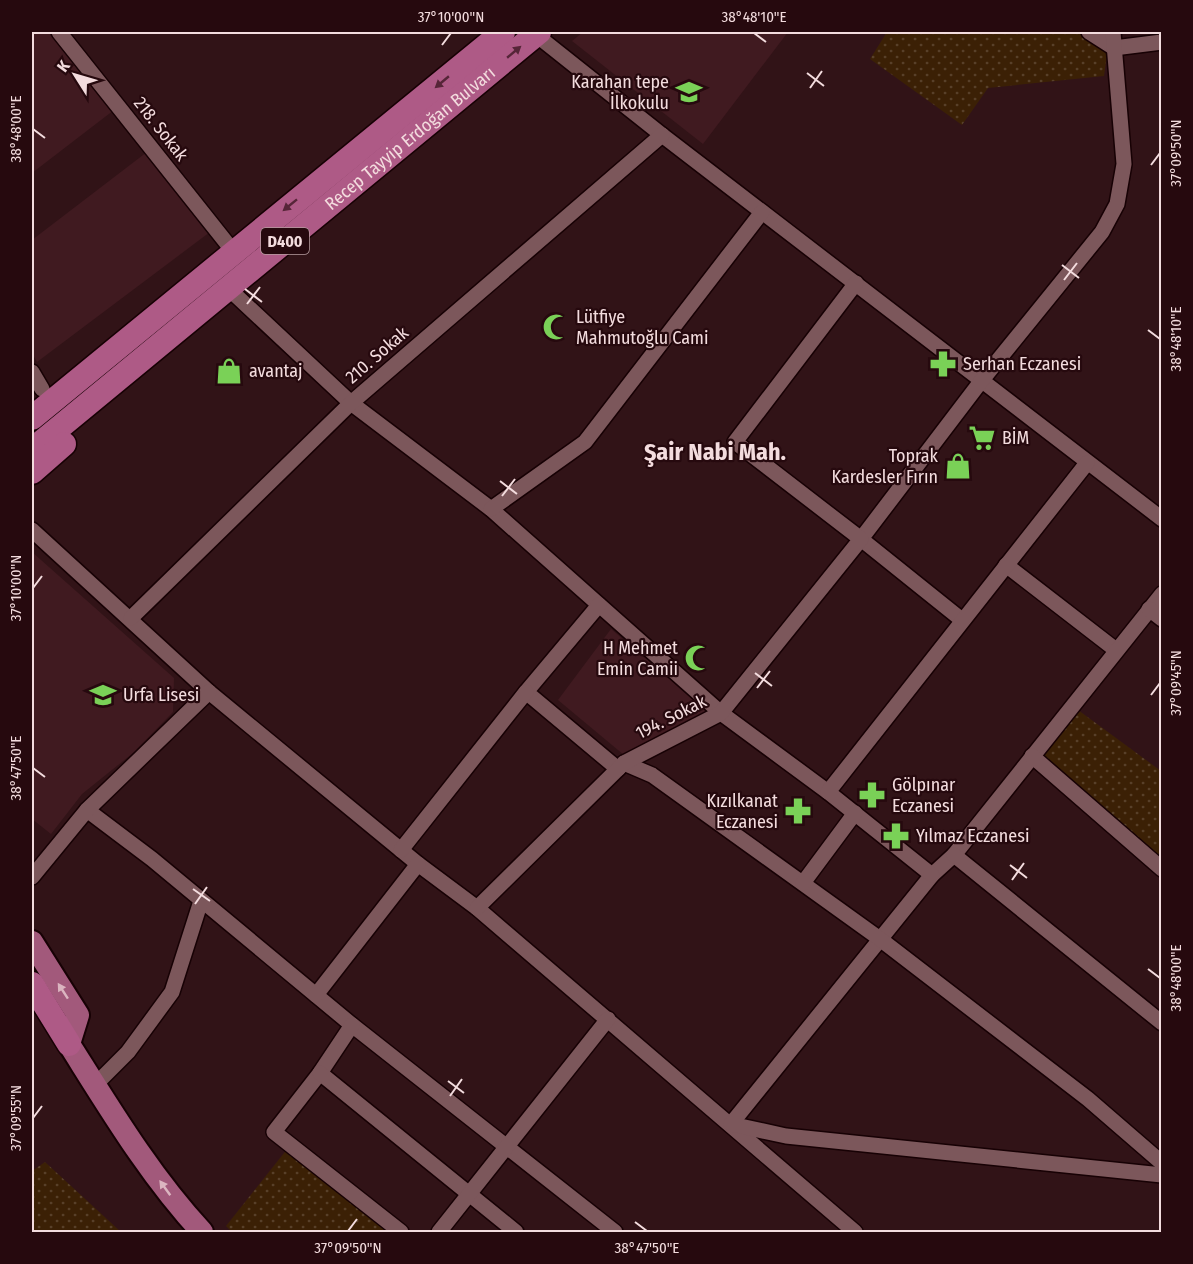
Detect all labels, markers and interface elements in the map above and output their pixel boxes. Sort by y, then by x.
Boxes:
text: 37°10'00"N [418,8,484,26]
text: 38°48'10"E [721,8,787,26]
north arrow [45,45,105,105]
one-way arrow [506,46,521,59]
text: K [53,56,74,76]
street label: Recep Tayyip Erdoğan Bulvarı [320,62,500,215]
place label: Karahan tepe İlkokulu [571,71,669,114]
one-way arrow [434,76,450,89]
school or university icon: Karahan tepe İlkokulu [674,77,704,107]
street label: 218. Sokak [129,93,193,166]
text: 38°48'00"E [7,96,25,162]
text: 37°09'50"N [1167,119,1185,187]
one-way arrow [283,198,298,211]
road number: D400 [261,228,309,254]
place label: Lütfiye Mahmutoğlu Cami [576,306,708,349]
text: 38°48'10"E [1167,306,1185,372]
mosque icon: Lütfiye Mahmutoğlu Cami [541,312,571,342]
street label: 210. Sokak [341,321,413,388]
pharmacy icon: Serhan Eczanesi [928,349,958,379]
place label: Serhan Eczanesi [963,353,1081,375]
shop icon: avantaj [214,356,244,386]
place label: avantaj [249,360,303,382]
supermarket icon: BİM [967,423,997,453]
place label: BİM [1002,427,1029,449]
district label: Şair Nabi Mah. [644,438,786,467]
place label: Toprak Kardesler Fırın [832,445,939,488]
shop icon: Toprak Kardesler Fırın [943,451,973,481]
text: 37°10'00"N [7,555,25,621]
place label: H Mehmet Emin Camii [597,637,678,680]
mosque icon: H Mehmet Emin Camii [683,643,713,673]
text: 37°09'45"N [1167,650,1185,716]
school or university icon: Urfa Lisesi [88,680,118,710]
place label: Urfa Lisesi [123,684,199,706]
street label: 194. Sokak [632,690,710,744]
text: 38°47'50"E [7,736,25,800]
place label: Gölpınar Eczanesi [892,774,956,817]
pharmacy icon: Gölpınar Eczanesi [857,780,887,810]
place label: Kızılkanat Eczanesi [706,790,778,833]
pharmacy icon: Kızılkanat Eczanesi [783,796,813,826]
pharmacy icon: Yılmaz Eczanesi [881,821,911,851]
place label: Yılmaz Eczanesi [916,825,1029,847]
text: 38°48'00"E [1167,945,1185,1011]
one-way arrow [58,983,69,999]
text: 37°09'55"N [7,1085,25,1151]
one-way arrow [159,1180,171,1195]
text: 37°09'50"N [314,1239,382,1257]
text: 38°47'50"E [615,1239,679,1257]

